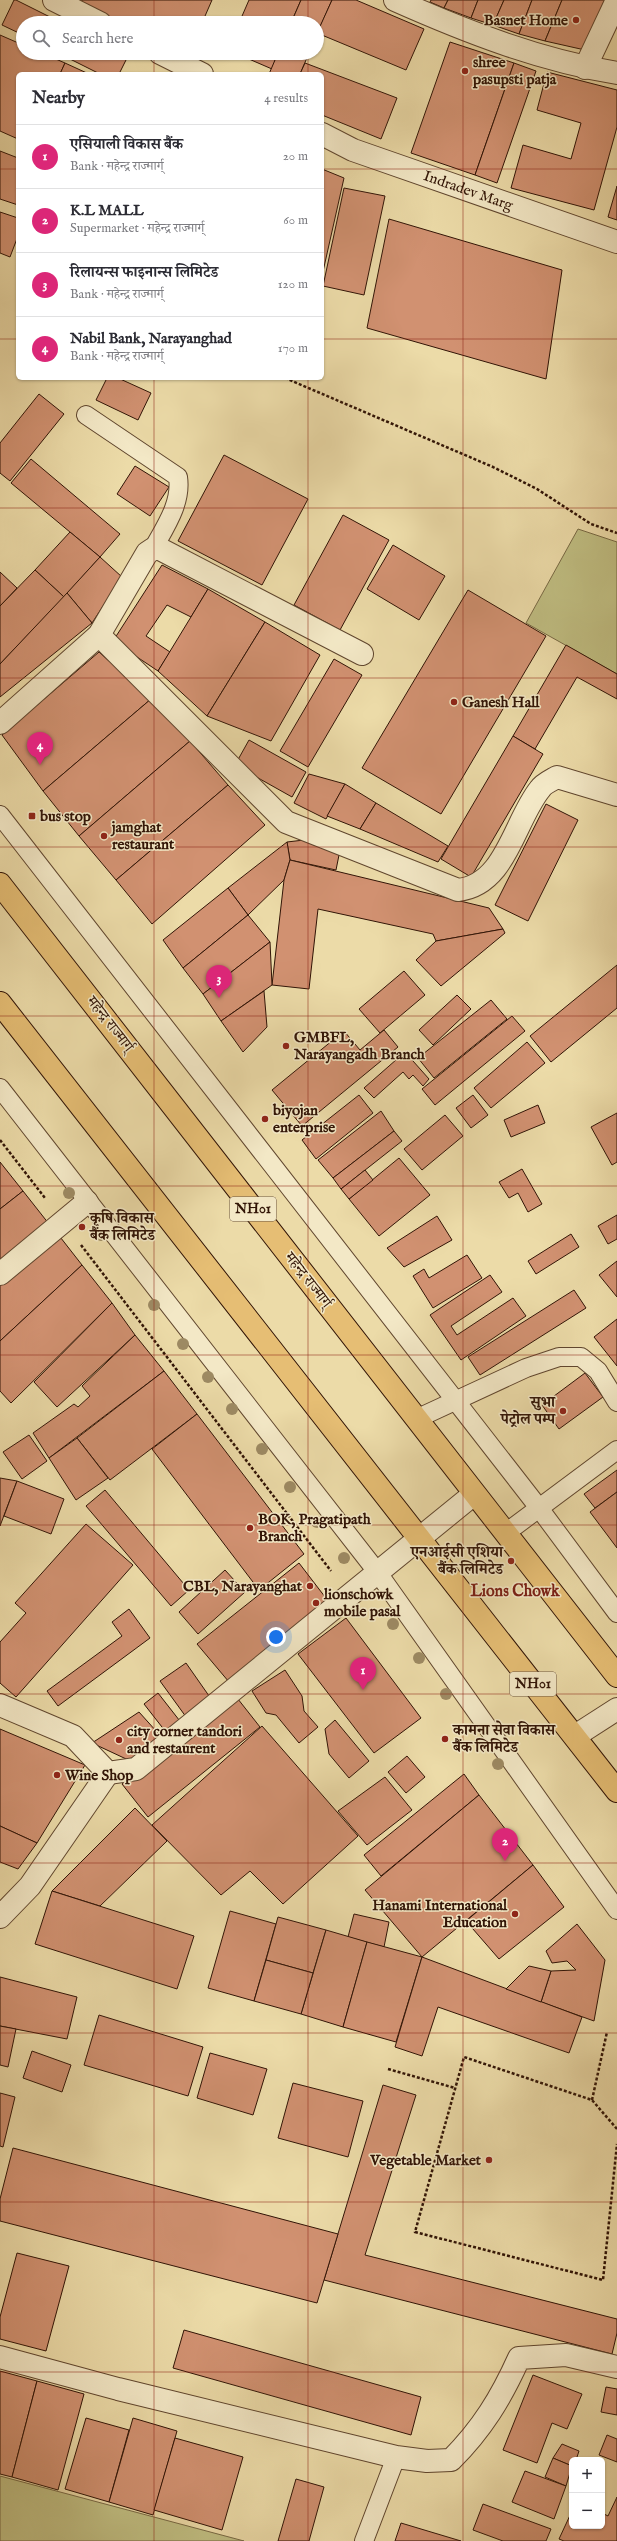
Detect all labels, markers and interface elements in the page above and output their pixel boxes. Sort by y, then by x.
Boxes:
place label: Basnet Home [484,11,568,30]
marker: Basnet Home [571,15,581,25]
search box [16,16,324,60]
icon: search [30,27,52,49]
text: Search here [62,29,133,48]
place label: shree pasupsti patja [472,53,557,89]
marker: shree pasupsti patja [460,66,470,76]
text: Nearby [32,88,85,109]
text: 4 results [264,90,308,107]
text: एसियाली विकास बैंक [70,135,183,154]
text: 1 [43,148,47,165]
text: 20 m [283,148,308,165]
text: Bank · महेन्द्र राज्मार्ग् [70,158,164,175]
street label: Indradev Marg [421,166,516,215]
text: K.L MALL [70,201,144,220]
text: 2 [42,212,48,229]
text: 60 m [283,212,308,229]
text: Supermarket · महेन्द्र राज्मार्ग् [70,220,204,237]
text: रिलायन्स फाइनान्स लिमिटेड [70,263,218,282]
text: 3 [43,276,47,293]
text: 120 m [278,276,308,293]
text: Bank · महेन्द्र राज्मार्ग् [70,286,164,303]
text: Nabil Bank, Narayanghad [70,329,232,348]
text: 4 [42,340,48,357]
text: 170 m [278,340,308,357]
text: Bank · महेन्द्र राज्मार्ग् [70,348,164,365]
place label: Ganesh Hall [462,693,540,712]
marker: Ganesh Hall [449,697,459,707]
pin: 4 [27,732,53,765]
place label: bus stop [39,807,91,826]
marker: bus stop [27,811,37,821]
place label: jamghat restaurant [110,818,175,854]
marker: jamghat restaurant [99,831,109,841]
pin: 3 [206,965,232,998]
street label: महेन्द्र राज्मार्ग् [82,991,139,1058]
place label: GMBFL, Narayangadh Branch [293,1028,426,1064]
marker: GMBFL, Narayangadh Branch [281,1041,291,1051]
place label: biyojan enterprise [272,1101,335,1137]
marker: biyojan enterprise [260,1114,270,1124]
road number: NH01 [230,1197,276,1221]
place label: कृषि विकास बैंक लिमिटेड [89,1209,156,1245]
marker: कृषि विकास बैंक लिमिटेड [77,1222,87,1232]
street label: महेन्द्र राज्मार्ग् [280,1247,337,1314]
place label: सुभा पेट्रोल पम्प [500,1393,556,1429]
marker: सुभा पेट्रोल पम्प [558,1406,568,1416]
place label: BOK, Pragatipath Branch [258,1510,372,1546]
marker: BOK, Pragatipath Branch [245,1523,255,1533]
place label: एनआईसी एशिया बैंक लिमिटेड [410,1542,504,1579]
marker: एनआईसी एशिया बैंक लिमिटेड [506,1556,516,1566]
place label: CBL, Narayanghat [183,1577,303,1596]
marker: CBL, Narayanghat [305,1581,315,1591]
district label: Lions Chowk [470,1582,560,1602]
place label: lionschowk mobile pasal [323,1585,401,1621]
marker: lionschowk mobile pasal [311,1598,321,1608]
your location [266,1627,286,1647]
pin: 1 [350,1657,376,1690]
road number: NH01 [510,1672,556,1696]
place label: कामना सेवा विकास बैंक लिमिटेड [452,1720,557,1757]
place label: city corner tandori and restaurent [127,1722,242,1758]
marker: कामना सेवा विकास बैंक लिमिटेड [440,1734,450,1744]
marker: city corner tandori and restaurent [114,1735,124,1745]
place label: Wine Shop [64,1766,133,1785]
marker: Wine Shop [52,1770,62,1780]
pin: 2 [492,1828,518,1861]
place label: Hanami International Education [372,1896,508,1932]
marker: Hanami International Education [510,1909,520,1919]
place label: Vegetable Market [369,2151,482,2170]
marker: Vegetable Market [484,2155,494,2165]
map controls [569,2457,605,2529]
button: + [569,2457,605,2493]
button: − [569,2493,605,2529]

